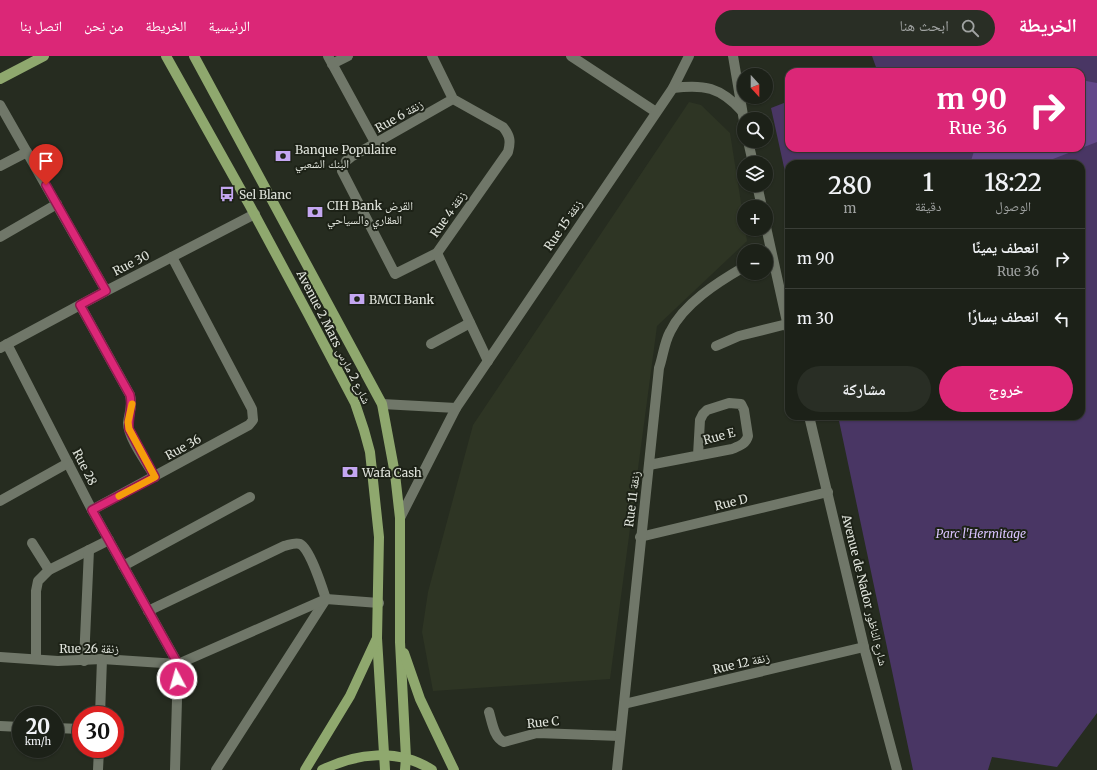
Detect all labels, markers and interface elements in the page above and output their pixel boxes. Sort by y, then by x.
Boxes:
search box [715,10,995,46]
text: الخريطة [1019,13,1077,37]
text: ابحث هنا [899,16,949,35]
text: اتصل بنا [20,17,62,35]
text: من نحن [84,17,123,35]
text: الخريطة [145,17,187,35]
text: الرئيسية [209,17,250,35]
icon: search [959,17,981,39]
north arrow [737,68,773,104]
map controls [737,68,773,280]
text: 90 m [936,81,1007,117]
icon: right [1021,84,1073,136]
street label: Rue 6 زنقة [372,96,426,136]
button: search [737,112,773,148]
text: Rue 36 [949,116,1007,139]
place label: Banque Populaire البنك الشعبي [295,142,396,174]
pin [29,144,63,185]
bank icon: Banque Populaire البنك الشعبي [274,147,292,165]
icon: arrive [35,150,57,172]
button: layers [737,156,773,192]
text: 1 [923,167,934,198]
text: 18:22 [984,167,1042,198]
text: 280 [828,170,872,201]
bus stop icon: Sel Blanc [218,185,236,203]
place label: Sel Blanc [239,187,291,202]
street label: Rue 4 زنقة [427,188,470,240]
street label: Rue 15 زنقة [541,197,586,253]
place label: CIH Bank القرض العقاري والسياحي [327,198,413,230]
text: دقيقة [915,198,941,215]
text: الوصول [995,198,1031,215]
button: + [737,200,773,236]
text: m [844,200,856,217]
bank icon: CIH Bank القرض العقاري والسياحي [306,203,324,221]
text: انعطف يمينًا [972,238,1039,257]
button: − [737,244,773,280]
street label: Rue 30 [110,247,152,279]
icon: right [1051,248,1073,270]
text: 90 m [797,249,834,268]
text: Rue 36 [997,263,1039,280]
street label: Avenue 2 Mars شارع 2 مارس [292,267,374,407]
bank icon: BMCI Bank [348,290,366,308]
place label: BMCI Bank [369,292,435,307]
text: انعطف يسارًا [967,307,1039,326]
icon: left [1051,308,1073,330]
text: 30 m [797,309,834,328]
button: مشاركة [797,366,931,412]
button: خروج [939,366,1073,412]
street label: Rue E [701,424,737,447]
street label: Rue 36 [162,431,204,463]
street label: Rue 28 [69,446,101,488]
bank icon: Wafa Cash [341,463,359,481]
place label: Wafa Cash [361,465,422,480]
street label: Rue 11 زنقة [621,470,643,528]
street label: Rue D [713,491,749,513]
street label: Avenue de Nador شارع الناظور [838,512,891,667]
park label: Parc l'Hermitage [936,526,1026,541]
street label: Rue 26 زنقة [59,641,119,656]
street label: Rue 12 زنقة [711,649,771,677]
position arrow [156,658,198,700]
speed limit sign: 30 [72,706,124,758]
street label: Rue C [526,713,560,731]
text: 20 [26,714,50,739]
text: km/h [25,735,51,748]

